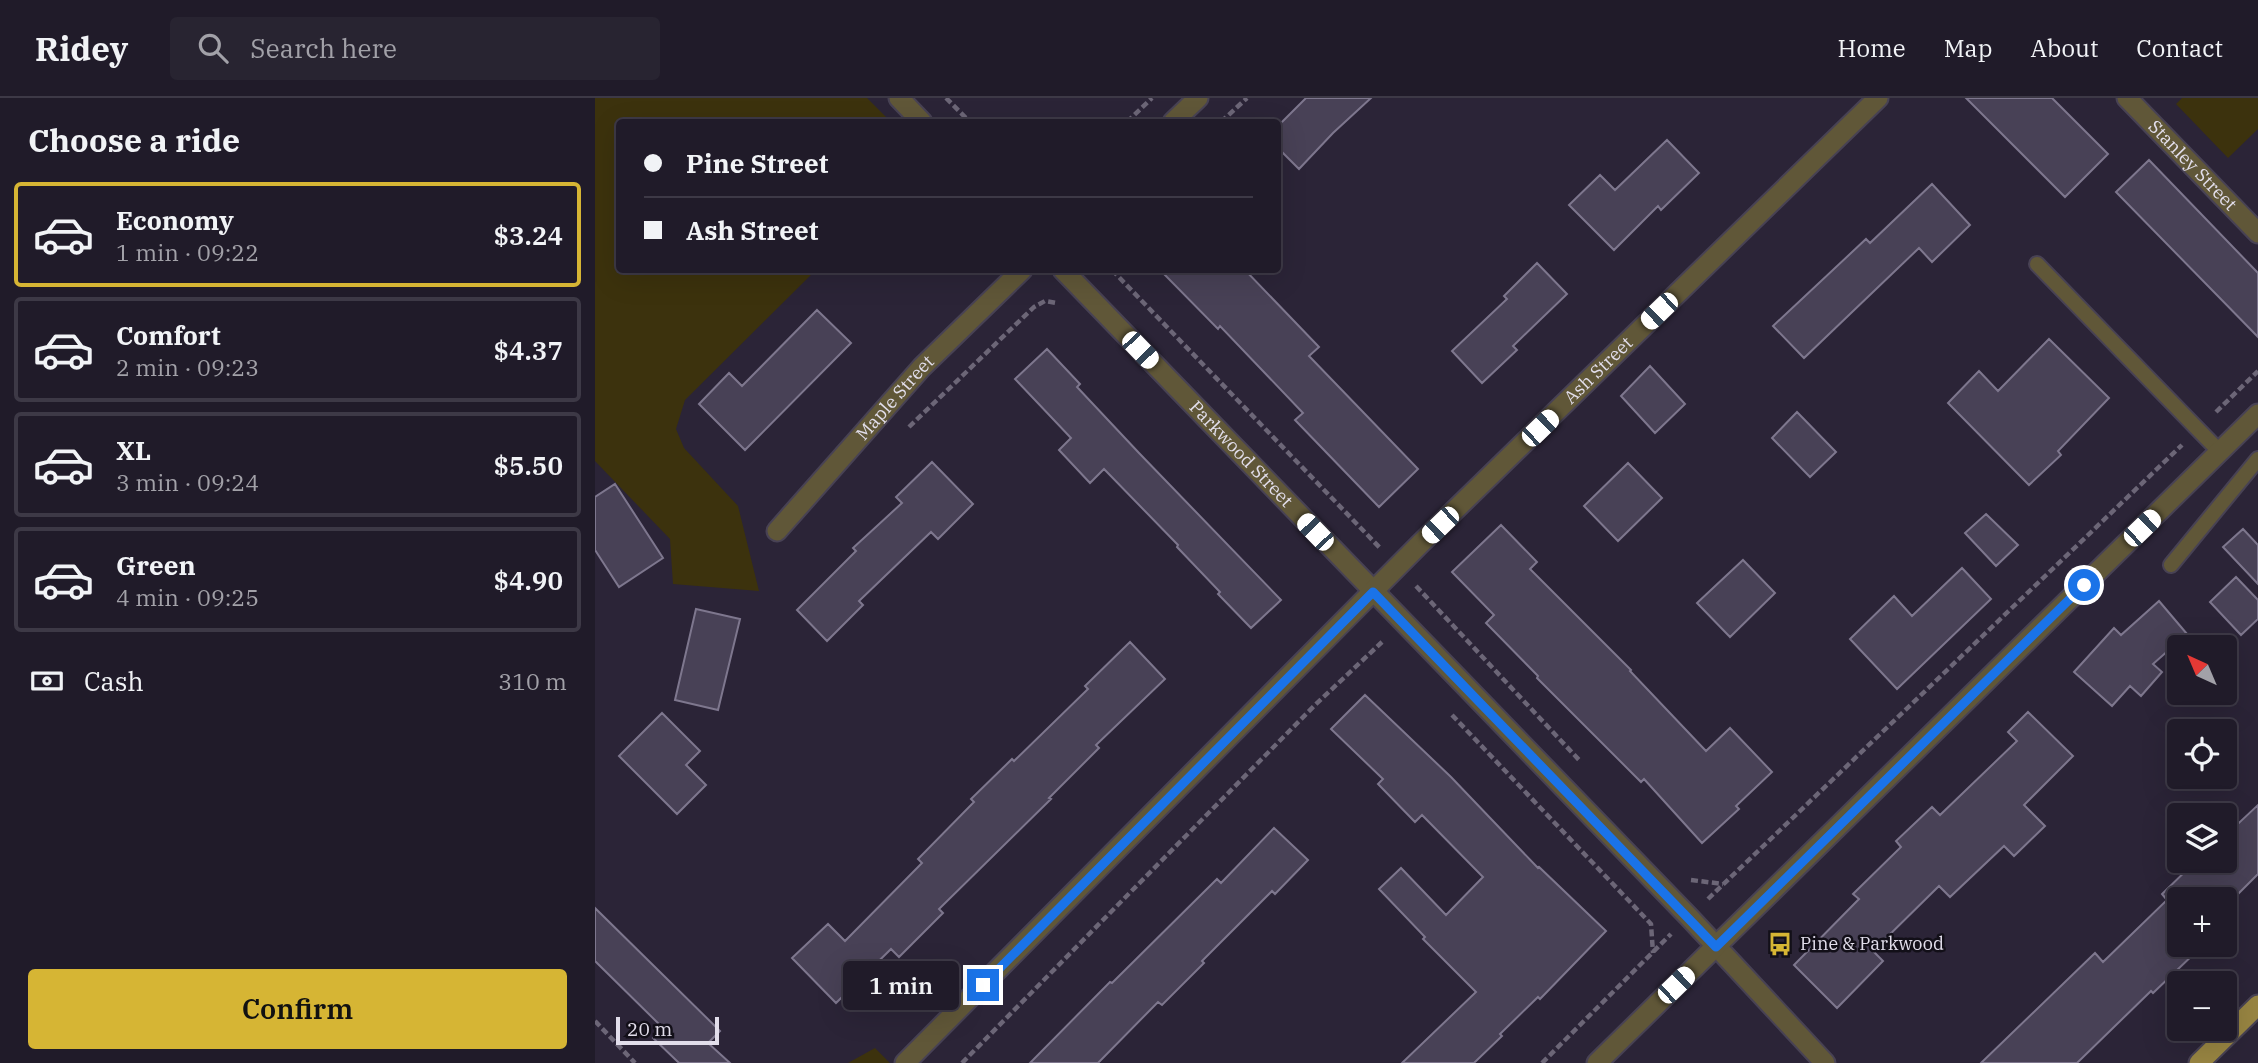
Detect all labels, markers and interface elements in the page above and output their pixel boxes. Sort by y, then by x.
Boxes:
search box [170,17,660,80]
text: Ridey [35,27,128,70]
icon: search [194,29,232,67]
text: Search here [250,31,397,65]
text: Home [1838,32,1906,64]
text: Map [1944,32,1992,64]
text: About [2030,32,2098,64]
text: Contact [2136,32,2223,64]
street label: Stanley Street [2144,115,2242,215]
text: Choose a ride [28,119,240,161]
text: Pine Street [686,146,828,180]
icon: car [32,203,95,266]
text: Economy [116,203,234,237]
text: Ash Street [686,213,818,247]
text: $3.24 [494,218,563,252]
text: 1 min · 09:22 [116,237,259,267]
car [1637,289,1682,333]
icon: car [32,318,95,381]
text: Comfort [116,318,221,352]
car [1118,328,1163,372]
street label: Ash Street [1559,331,1637,409]
text: $4.37 [494,333,563,367]
street label: Maple Street [851,350,938,445]
text: 2 min · 09:23 [116,352,259,382]
street label: Parkwood Street [1185,395,1298,512]
car [1518,406,1563,450]
icon: car [32,433,95,496]
text: XL [116,433,151,467]
text: $5.50 [494,448,563,482]
text: 3 min · 09:24 [116,467,259,497]
car [1418,503,1463,547]
car [2120,506,2165,550]
car [1293,510,1338,554]
icon: car [32,548,95,611]
text: Green [116,548,196,582]
text: $4.90 [494,563,563,597]
route start [2068,569,2100,601]
text: 4 min · 09:25 [116,582,259,612]
north arrow [2167,635,2237,705]
map controls [2167,635,2237,1041]
icon: cash [28,662,66,700]
text: Cash [84,664,144,698]
text: 310 m [498,666,567,696]
button: locate [2167,719,2237,789]
button: layers [2167,803,2237,873]
button: + [2167,887,2237,957]
bus stop icon: Pine & Parkwood [1766,930,1794,958]
place label: Pine & Parkwood [1800,932,1944,955]
callout: 1 min [843,960,959,1010]
car [1654,963,1699,1007]
button: Confirm [28,969,567,1049]
route end [967,969,999,1001]
text: 1 min [869,970,933,1000]
button: − [2167,971,2237,1041]
scale bar [616,1014,719,1046]
text: 20 m [627,1017,672,1041]

